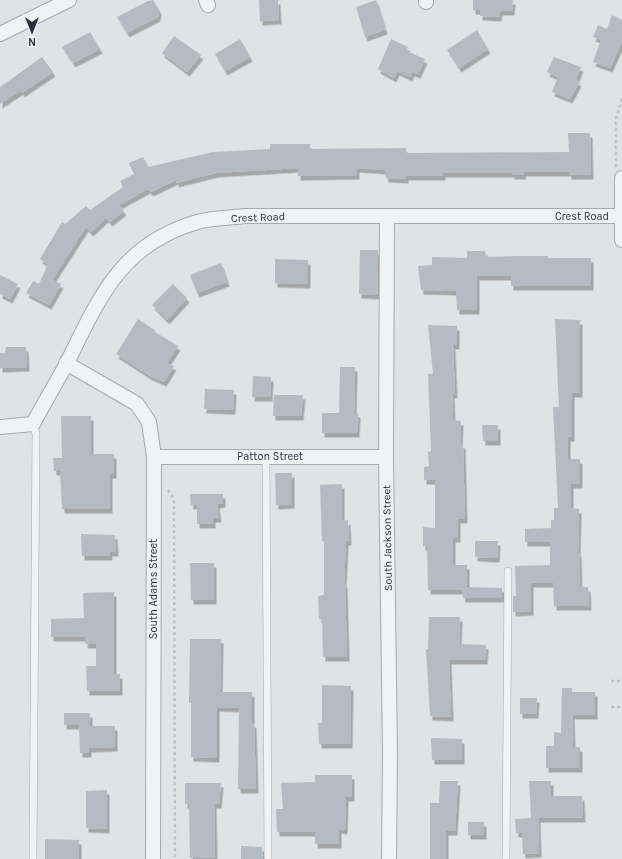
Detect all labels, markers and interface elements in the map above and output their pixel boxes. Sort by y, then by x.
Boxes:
north arrow [12,12,52,52]
text: N [28,35,36,48]
street label: Crest Road [231,210,285,225]
street label: Crest Road [555,210,609,223]
street label: Patton Street [237,450,303,463]
street label: South Jackson Street [380,485,395,591]
street label: South Adams Street [147,539,160,639]

